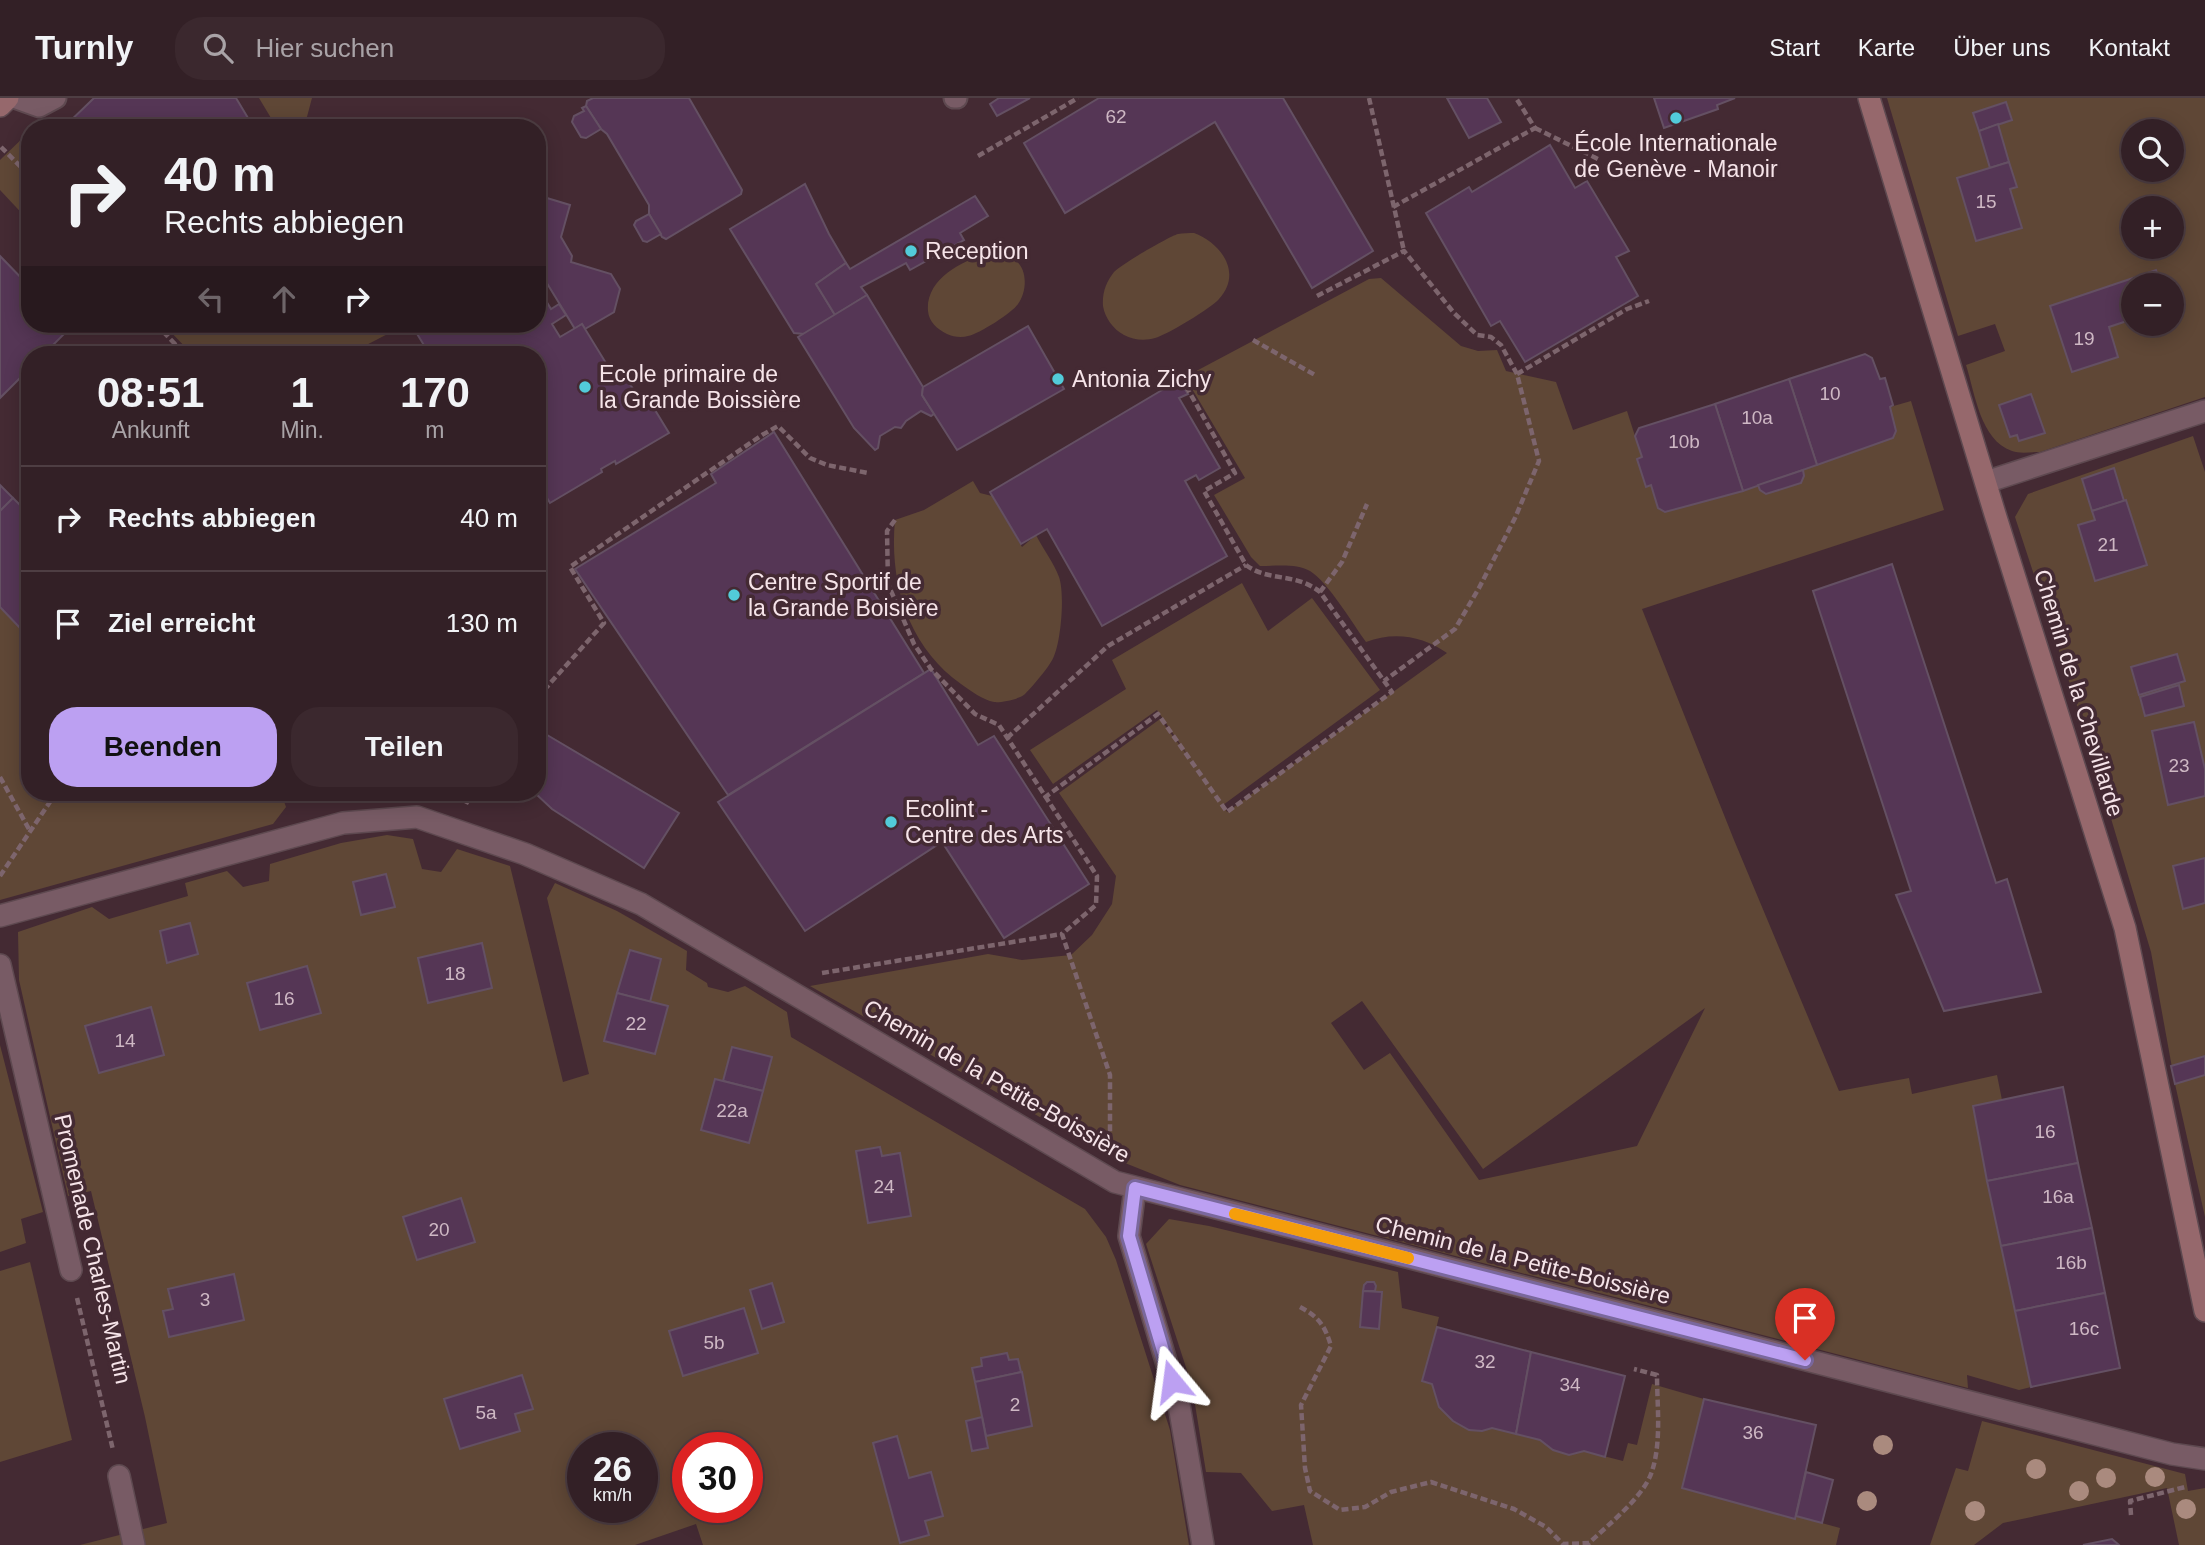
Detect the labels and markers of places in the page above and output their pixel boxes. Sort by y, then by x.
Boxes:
marker: École Internationale de Genève - Manoir [1668,110,1684,126]
place label: École Internationale de Genève - Manoir [1574,130,1778,182]
place label: Reception [925,238,1029,264]
marker: Reception [903,243,919,259]
place label: Ecole primaire de la Grande Boissière [599,361,801,413]
place label: Antonia Zichy [1072,366,1212,392]
marker: Antonia Zichy [1050,371,1066,387]
marker: Ecole primaire de la Grande Boissière [577,379,593,395]
place label: Centre Sportif de la Grande Boisière [748,569,939,621]
marker: Centre Sportif de la Grande Boisière [726,587,742,603]
place label: Ecolint - Centre des Arts [905,796,1064,848]
marker: Ecolint - Centre des Arts [883,814,899,830]
pin [1775,1288,1835,1360]

